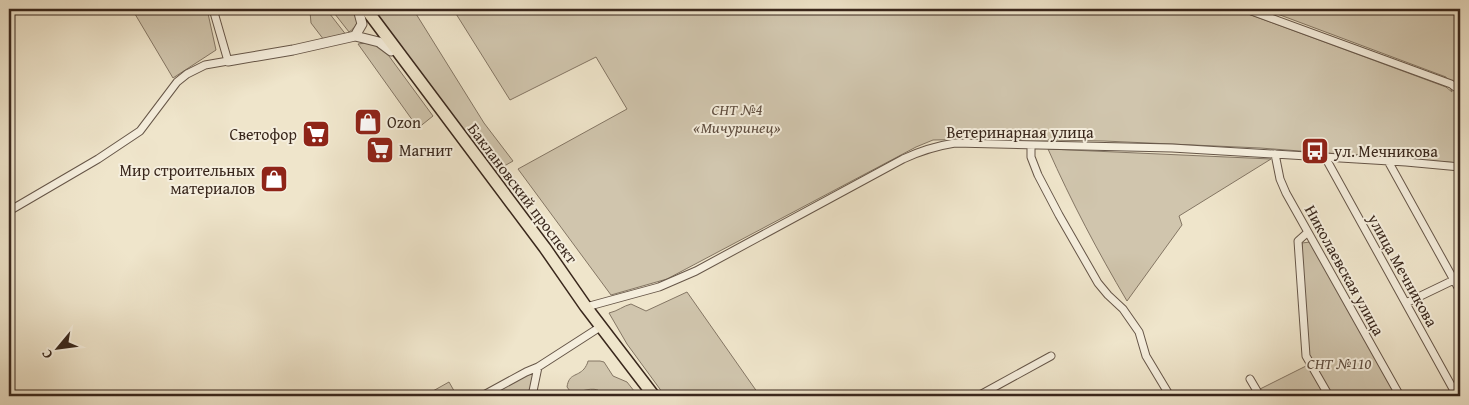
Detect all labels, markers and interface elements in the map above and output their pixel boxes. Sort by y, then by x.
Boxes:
park label: СНТ №4 «Мичуринец» [693,97,781,139]
shop icon: Ozon [353,107,383,137]
place label: Ozon [387,110,421,134]
street label: Баклановский проспект [462,118,584,268]
supermarket icon: Светофор [301,119,331,149]
street label: Ветеринарная улица [946,120,1094,144]
place label: Светофор [230,122,297,146]
supermarket icon: Магнит [365,135,395,165]
bus stop icon: ул. Мечникова [1300,136,1330,166]
place label: Магнит [399,138,453,162]
place label: ул. Мечникова [1333,139,1438,163]
place label: Мир строительных материалов [119,158,256,200]
shop icon: Мир строительных материалов [259,164,289,194]
street label: Николаевская улица [1299,200,1391,340]
street label: улица Мечникова [1361,208,1444,331]
north arrow [32,322,82,372]
text: С [36,346,57,363]
park label: СНТ №110 [1307,351,1372,375]

